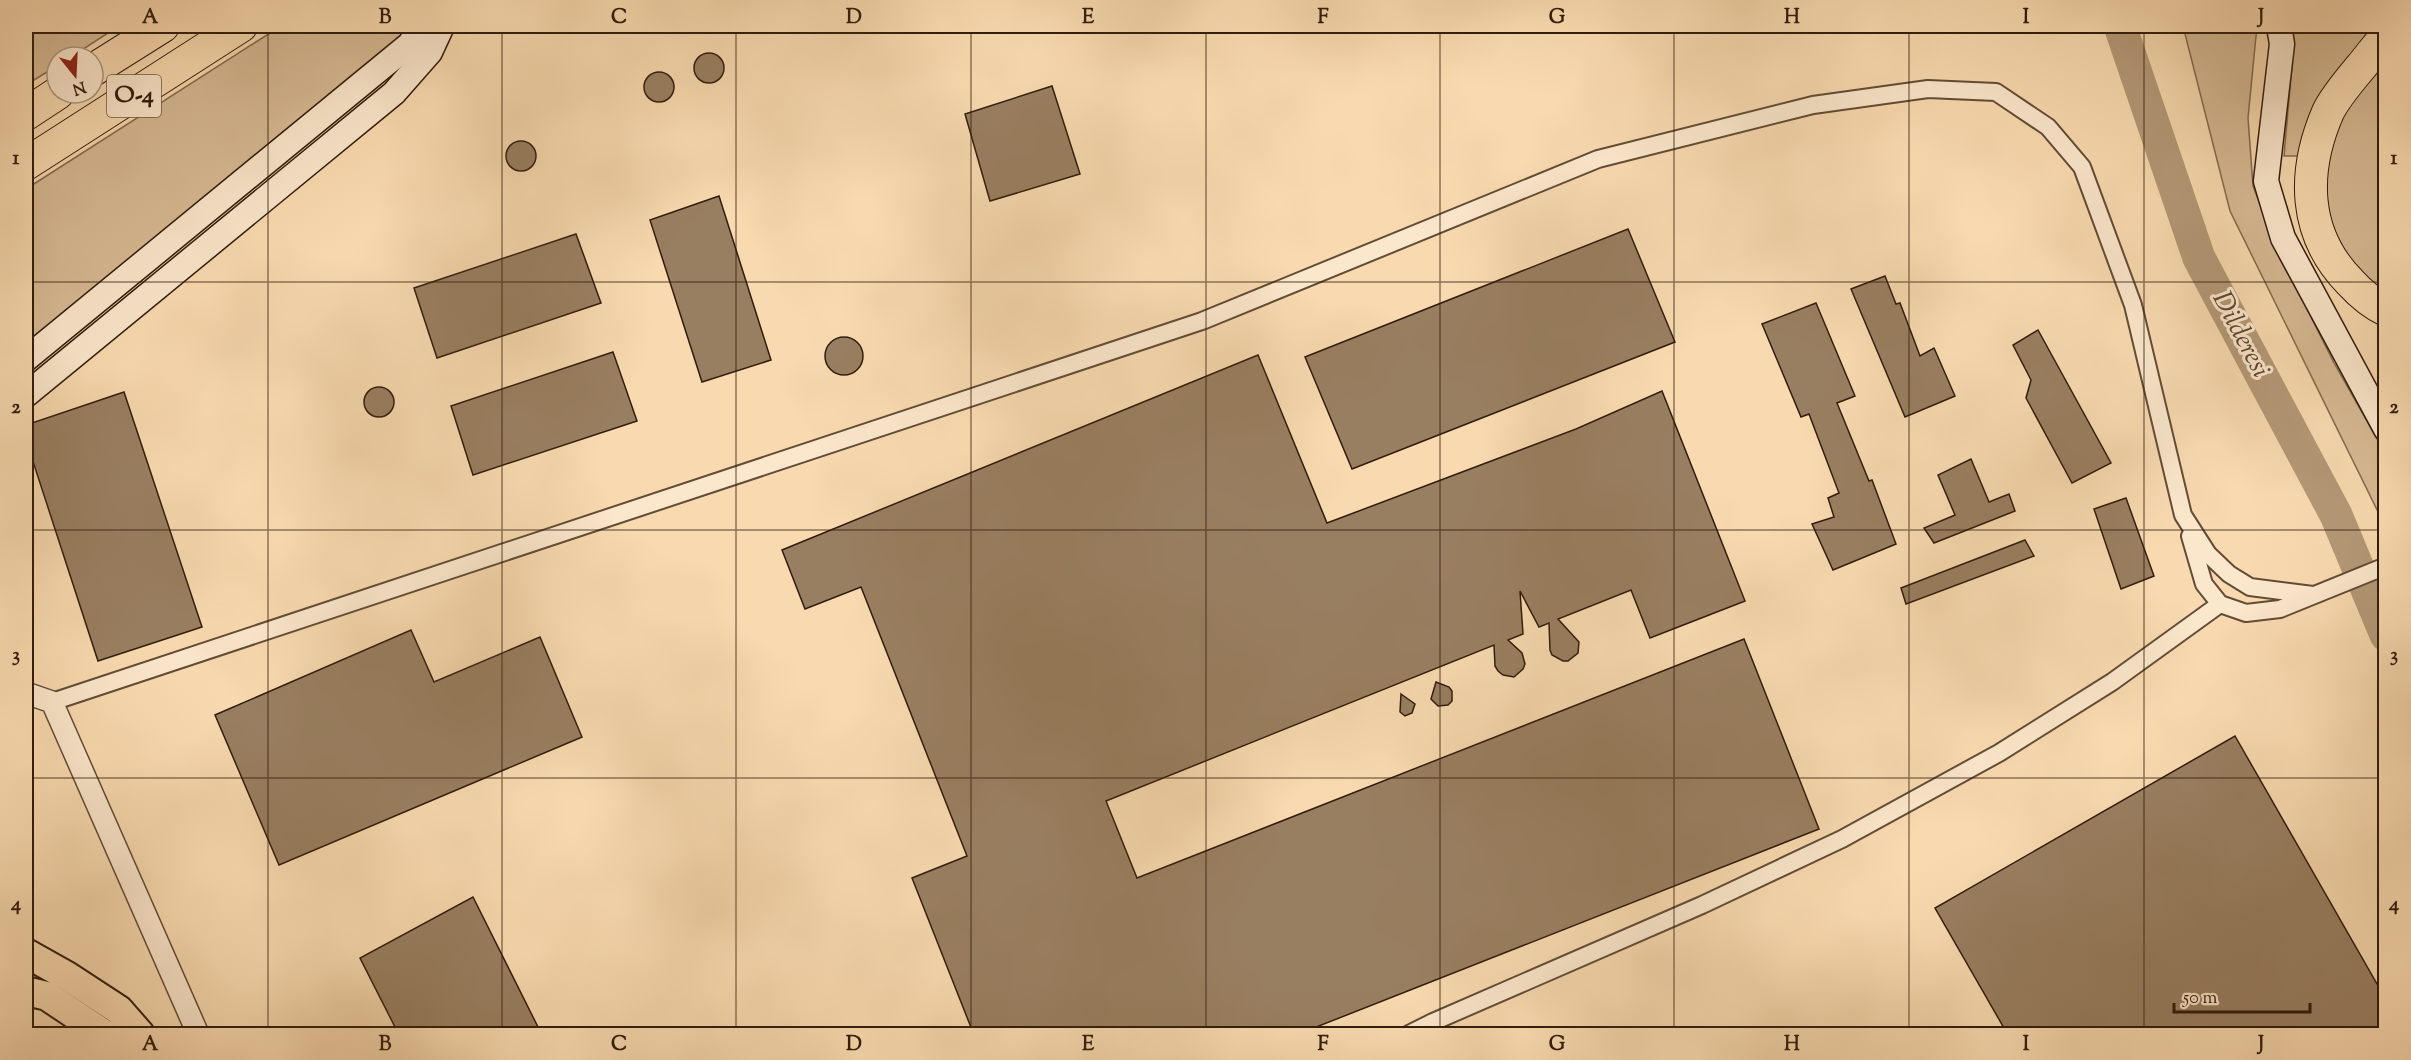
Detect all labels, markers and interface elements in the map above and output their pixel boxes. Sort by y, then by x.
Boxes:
text: A [142,4,159,33]
text: B [379,4,392,33]
text: C [611,4,627,33]
text: D [846,4,862,33]
text: E [1082,4,1095,33]
text: F [1317,4,1329,33]
text: G [1549,4,1566,33]
text: H [1784,4,1800,33]
text: I [2023,4,2030,33]
text: J [2256,4,2264,33]
north arrow [45,45,105,105]
text: N [69,74,88,100]
road number: O-4 [107,75,161,117]
text: 1 [13,145,20,174]
text: 1 [2391,145,2398,174]
water label: Dilderesi [2201,285,2279,385]
text: 2 [11,394,21,423]
text: 2 [2389,394,2399,423]
text: 3 [12,642,20,671]
text: 3 [2390,642,2398,671]
text: 4 [10,891,21,920]
text: 4 [2388,891,2399,920]
scale bar [2174,976,2310,1014]
text: 50 m [2182,986,2218,1012]
text: A [142,1031,159,1060]
text: B [379,1031,392,1060]
text: C [611,1031,627,1060]
text: D [846,1031,862,1060]
text: E [1082,1031,1095,1060]
text: F [1317,1031,1329,1060]
text: G [1549,1031,1566,1060]
text: H [1784,1031,1800,1060]
text: I [2023,1031,2030,1060]
text: J [2256,1031,2264,1060]

